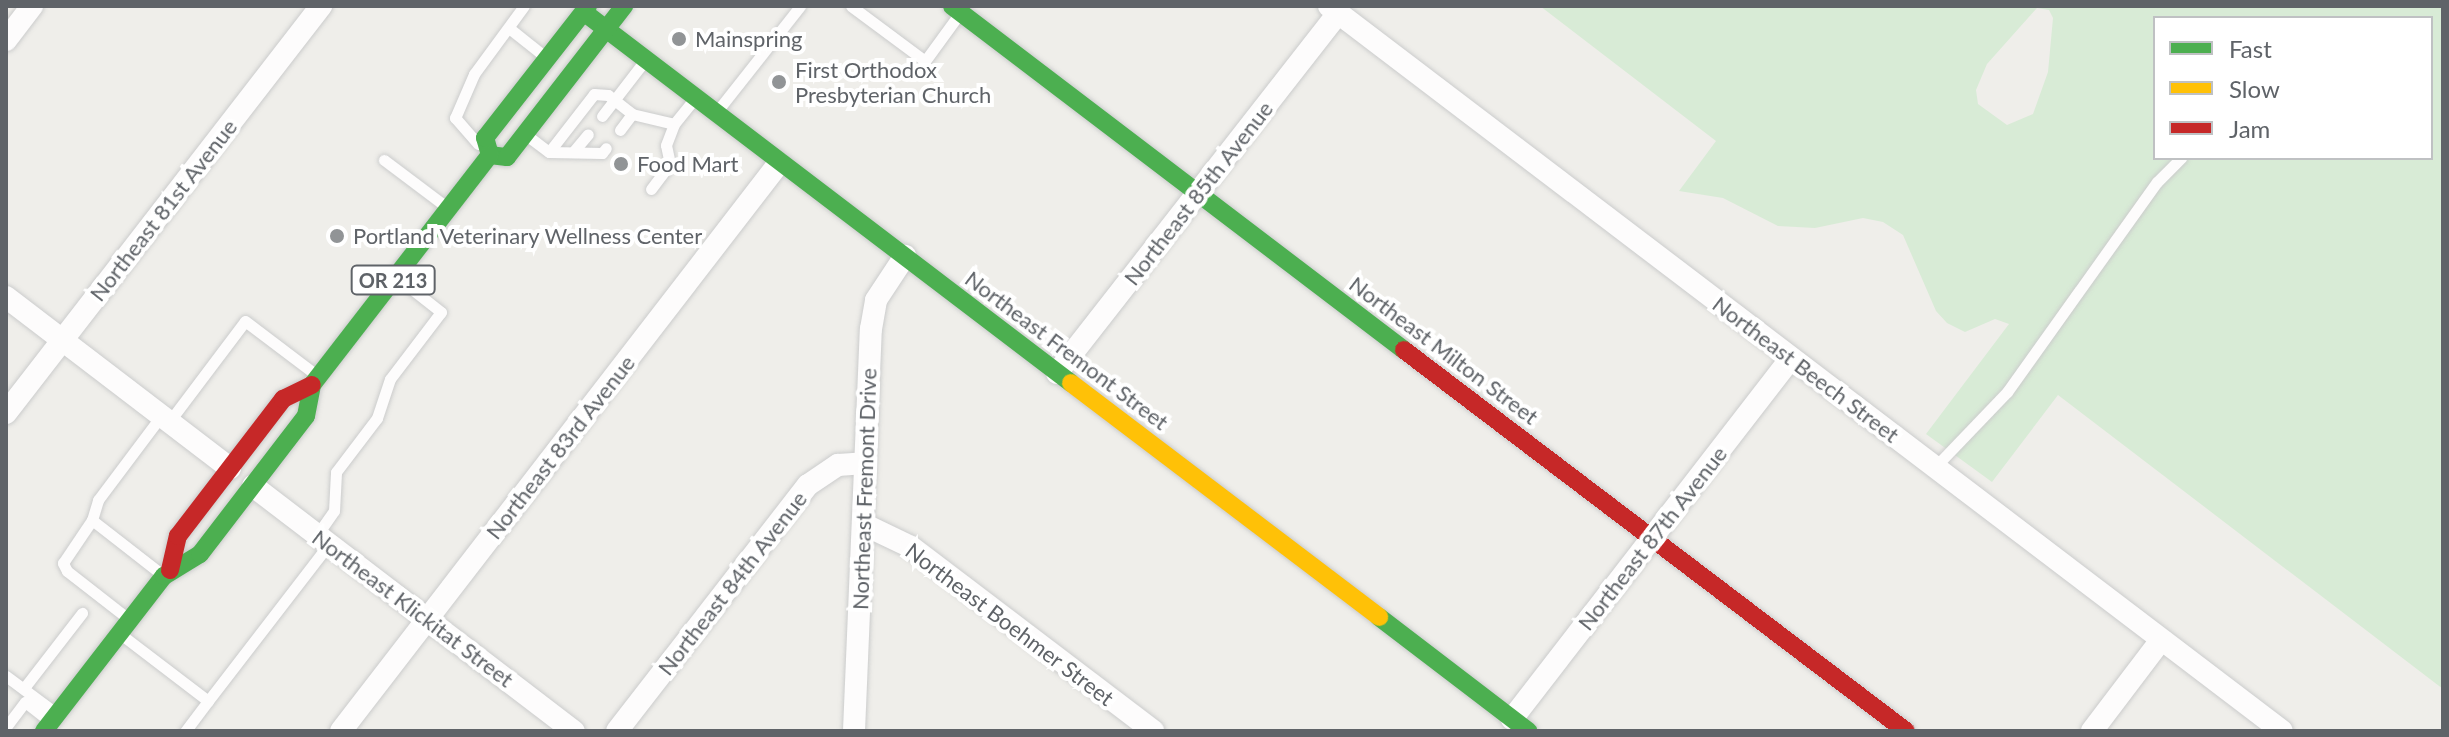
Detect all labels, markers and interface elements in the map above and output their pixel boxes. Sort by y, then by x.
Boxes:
legend [2153,16,2433,160]
place label: Mainspring [695,26,802,52]
marker: Mainspring [670,30,688,48]
text: Fast [2229,34,2272,63]
place label: First Orthodox Presbyterian Church [795,56,991,108]
marker: First Orthodox Presbyterian Church [770,73,788,91]
text: Slow [2229,74,2280,103]
street label: Northeast 85th Avenue [1118,95,1278,291]
street label: Northeast 81st Avenue [84,114,242,306]
text: Jam [2229,114,2270,143]
place label: Food Mart [637,151,738,177]
marker: Food Mart [612,155,630,173]
place label: Portland Veterinary Wellness Center [353,223,704,249]
marker: Portland Veterinary Wellness Center [328,227,346,245]
road number: OR 213 [349,264,437,296]
street label: Northeast Fremont Street [960,265,1174,435]
street label: Northeast Milton Street [1344,270,1544,430]
street label: Northeast Beech Street [1708,290,1904,448]
street label: Northeast 83rd Avenue [480,350,640,544]
street label: Northeast Fremont Drive [847,368,881,610]
street label: Northeast 87th Avenue [1572,440,1732,636]
street label: Northeast 84th Avenue [652,485,812,681]
street label: Northeast Klickitat Street [307,524,519,692]
street label: Northeast Boehmer Street [900,537,1120,711]

